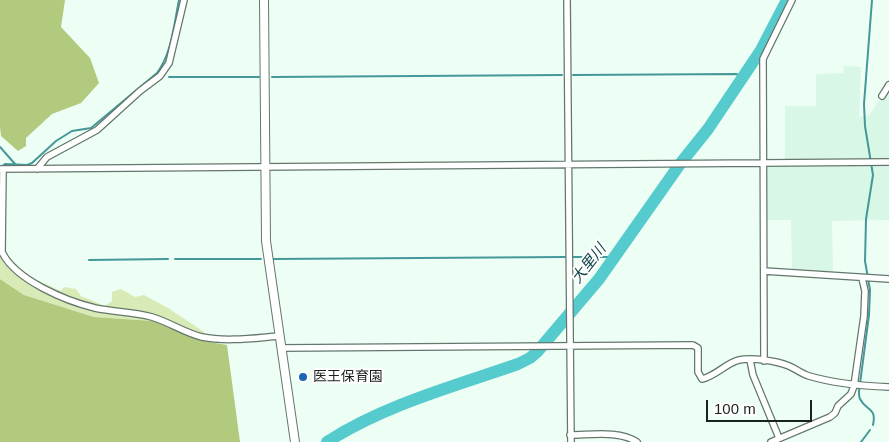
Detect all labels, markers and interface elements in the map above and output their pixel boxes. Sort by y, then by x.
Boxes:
water label: 大里川 [568,241,610,287]
place label: 医王保育園 [313,369,383,385]
marker: 医王保育園 [297,371,309,383]
scale bar [709,390,815,422]
text: 100 m [714,400,756,417]

